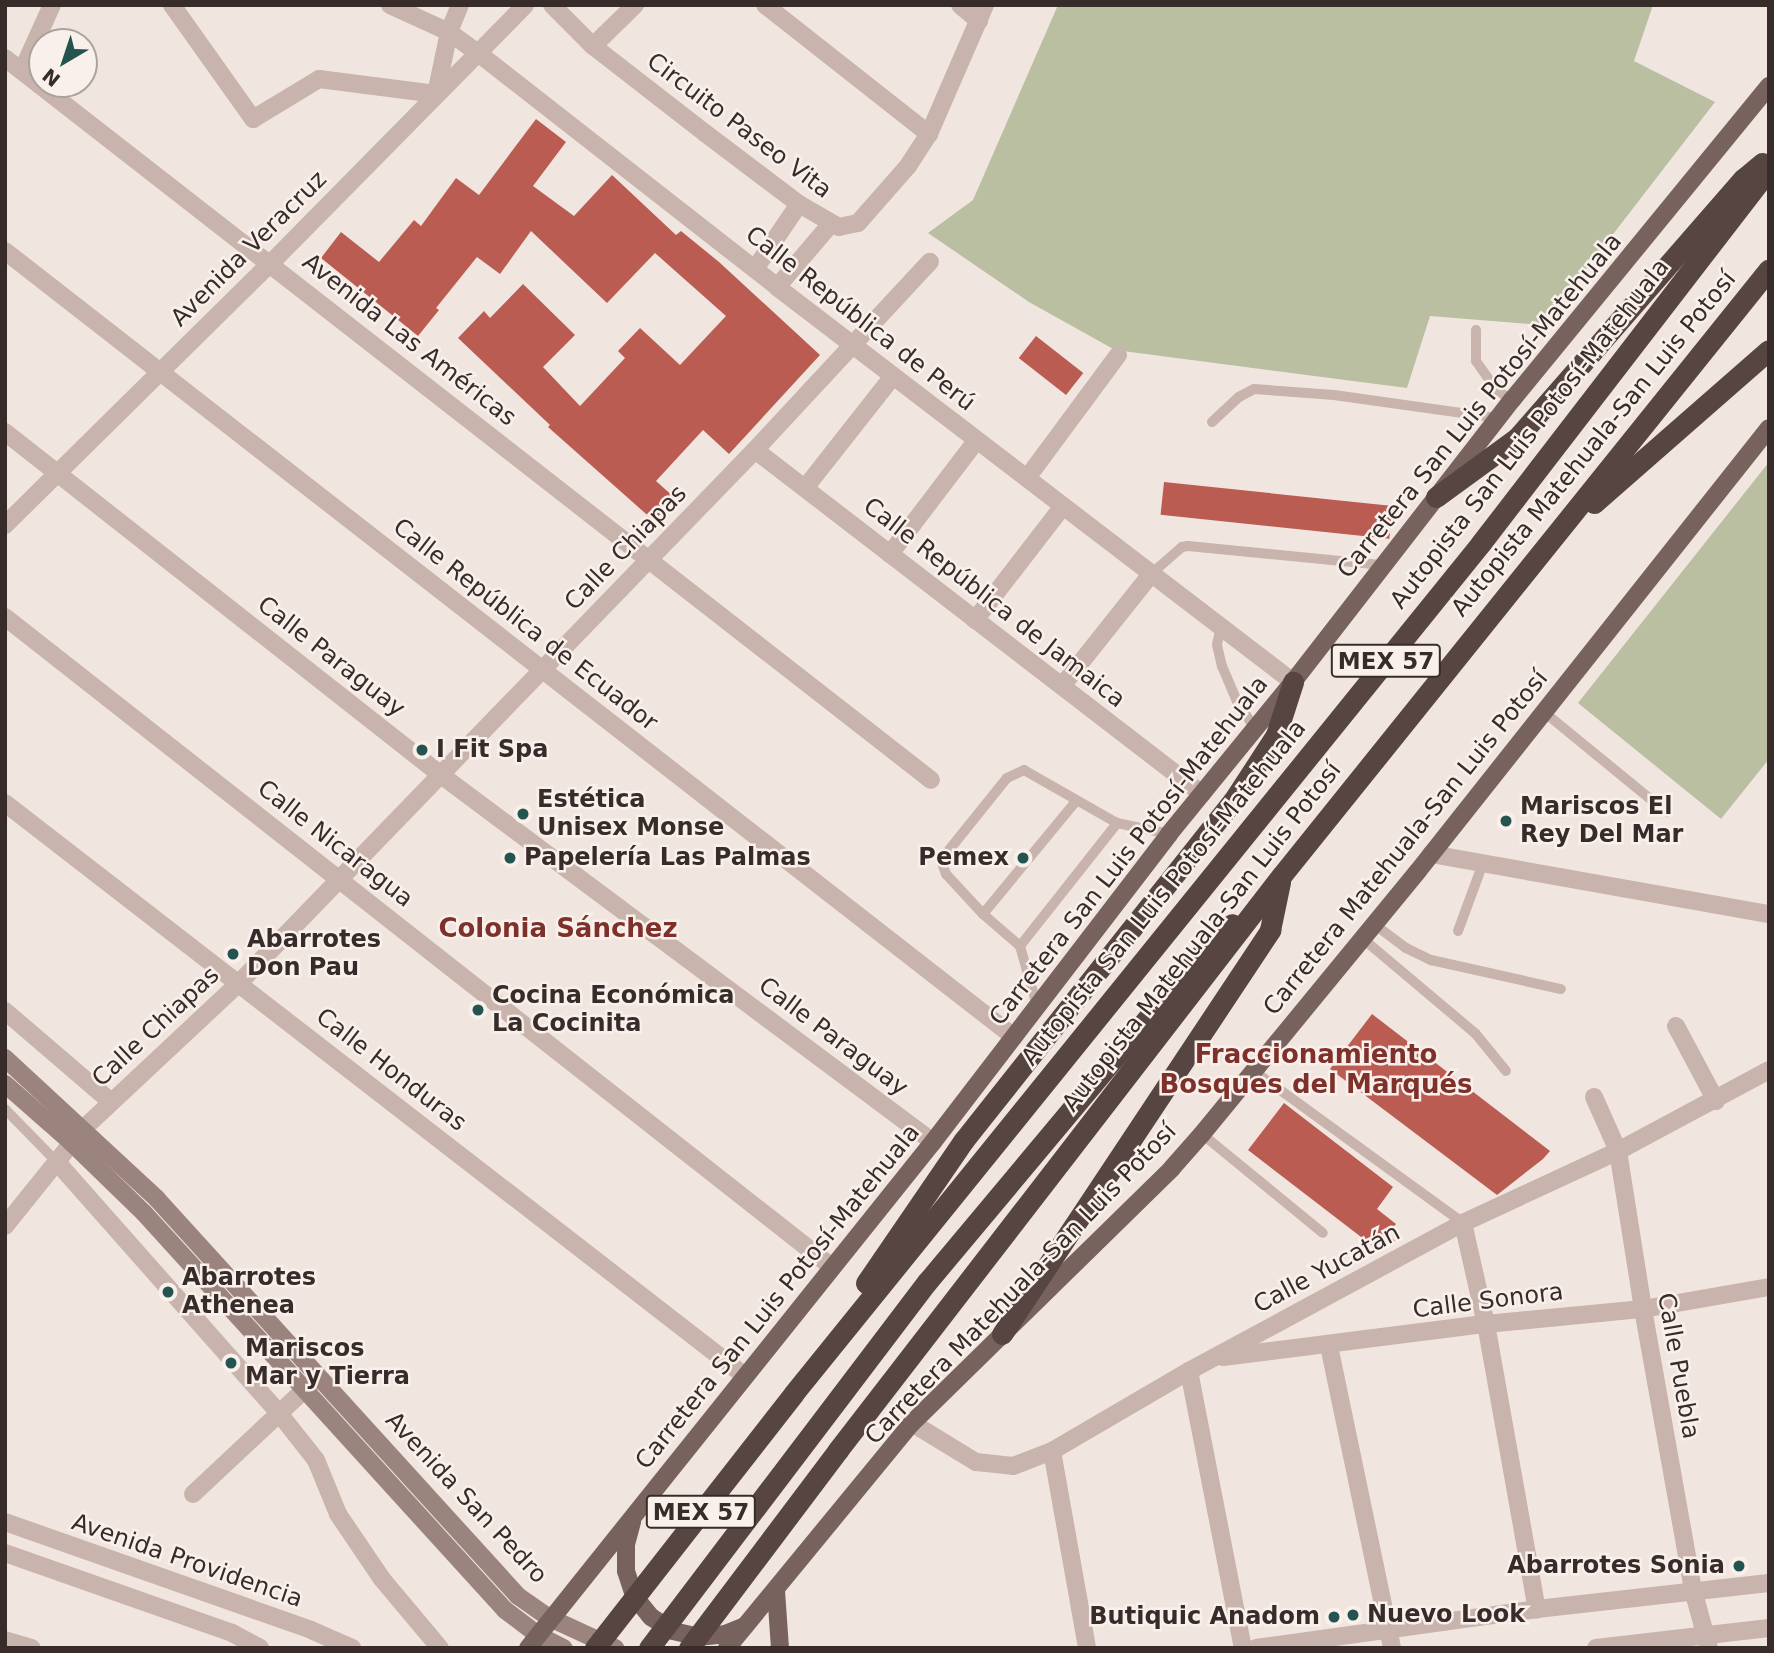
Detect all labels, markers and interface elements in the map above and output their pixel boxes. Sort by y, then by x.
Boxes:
north arrow [28,28,98,98]
street label: Circuito Paseo Vita [641,47,837,205]
text: N [38,64,64,91]
street label: Avenida Veracruz [165,165,333,333]
street label: Calle República de Perú [740,220,980,418]
street label: Carretera San Luis Potosí-Matehuala [1332,228,1628,584]
street label: Avenida Las Américas [296,248,522,432]
street label: Autopista San Luis Potosí-Matehuala [1384,253,1676,615]
street label: Autopista Matehuala-San Luis Potosí [1446,266,1742,622]
street label: Calle Chiapas [559,479,693,617]
street label: Calle República de Jamaica [857,492,1131,714]
street label: Calle República de Ecuador [387,513,663,737]
street label: Calle Paraguay [252,590,410,724]
road number: MEX 57 [1330,642,1442,680]
street label: Carretera Matehuala-San Luis Potosí [1258,665,1554,1021]
street label: Carretera San Luis Potosí-Matehuala [984,671,1274,1031]
street label: Autopista San Luis Potosí-Matehuala [1016,715,1312,1071]
place label: I Fit Spa [436,736,548,764]
marker: I Fit Spa [414,742,430,758]
street label: Autopista Matehuala-San Luis Potosí [1056,756,1348,1118]
street label: Calle Nicaragua [251,774,419,914]
place label: Estética Unisex Monse [537,786,724,842]
place label: Mariscos El Rey Del Mar [1520,793,1683,849]
marker: Estética Unisex Monse [515,806,531,822]
marker: Mariscos El Rey Del Mar [1498,813,1514,829]
place label: Papelería Las Palmas [524,844,811,872]
place label: Pemex [918,844,1009,872]
marker: Papelería Las Palmas [502,850,518,866]
marker: Pemex [1015,850,1031,866]
district label: Colonia Sánchez [438,913,678,945]
place label: Abarrotes Don Pau [247,926,381,982]
marker: Abarrotes Don Pau [225,946,241,962]
street label: Calle Chiapas [87,961,225,1093]
street label: Calle Paraguay [753,972,913,1102]
place label: Cocina Económica La Cocinita [492,982,735,1038]
street label: Calle Honduras [310,1002,472,1138]
marker: Cocina Económica La Cocinita [470,1002,486,1018]
district label: Fraccionamiento Bosques del Marqués [1159,1039,1473,1100]
street label: Carretera Matehuala-San Luis Potosí [859,1117,1183,1451]
street label: Carretera San Luis Potosí-Matehuala [630,1119,926,1475]
street label: Calle Yucatán [1249,1218,1405,1320]
place label: Abarrotes Athenea [182,1264,316,1320]
street label: Calle Sonora [1411,1277,1565,1325]
marker: Abarrotes Athenea [160,1284,176,1300]
street label: Calle Puebla [1651,1291,1705,1441]
place label: Mariscos Mar y Tierra [245,1335,410,1391]
marker: Mariscos Mar y Tierra [223,1355,239,1371]
street label: Avenida San Pedro [379,1406,553,1590]
road number: MEX 57 [645,1492,757,1532]
street label: Avenida Providencia [68,1508,306,1614]
place label: Abarrotes Sonia [1507,1552,1725,1580]
marker: Abarrotes Sonia [1731,1558,1747,1574]
place label: Nuevo Look [1367,1601,1525,1629]
place label: Butiquic Anadom [1089,1603,1320,1631]
marker: Nuevo Look [1345,1607,1361,1623]
marker: Butiquic Anadom [1326,1609,1342,1625]

